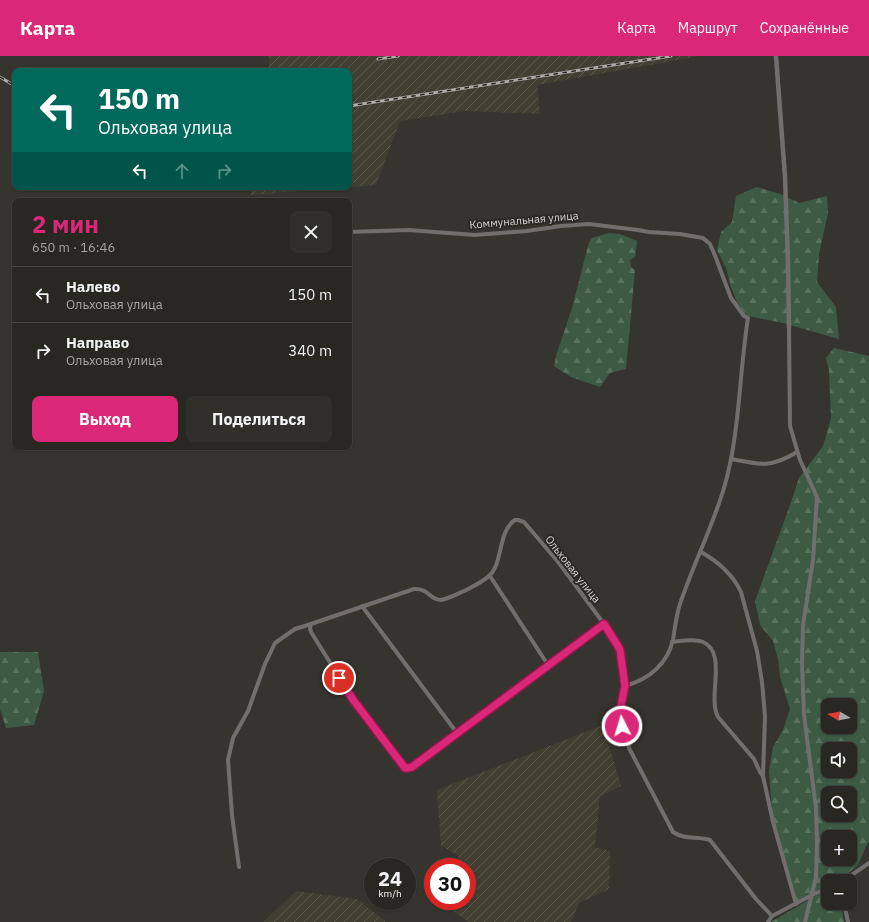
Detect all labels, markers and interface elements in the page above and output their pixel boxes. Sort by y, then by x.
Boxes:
text: Карта [20,16,75,40]
text: Карта [617,19,656,37]
text: Маршрут [678,19,738,37]
text: Сохранённые [760,19,849,37]
text: 150 m [98,80,180,117]
icon: left [32,84,84,136]
text: Ольховая улица [98,116,232,139]
icon: left [129,160,151,182]
icon: ahead [171,160,193,182]
icon: right [213,160,235,182]
text: 2 мин [32,208,99,240]
street label: Коммунальная улица [469,208,579,232]
button: close [290,211,332,253]
text: 650 m · 16:46 [32,239,115,256]
text: Налево [66,277,120,296]
icon: left [32,284,54,306]
text: 150 m [288,285,332,304]
text: Ольховая улица [66,296,163,313]
text: Направо [66,333,129,352]
icon: right [32,340,54,362]
text: 340 m [288,341,332,360]
text: Ольховая улица [66,352,163,369]
button: Выход [32,396,178,442]
button: Поделиться [186,396,332,442]
street label: Ольховая улица [542,532,604,606]
pin [322,661,356,695]
icon: arrive [328,667,350,689]
north arrow [821,698,857,734]
map controls [821,698,857,910]
position arrow [601,705,643,747]
button: sound [821,742,857,778]
button: search [821,786,857,822]
button: + [821,830,857,866]
speed limit sign: 30 [424,858,476,910]
text: 24 [378,865,402,892]
button: − [821,874,857,910]
text: km/h [378,887,402,900]

